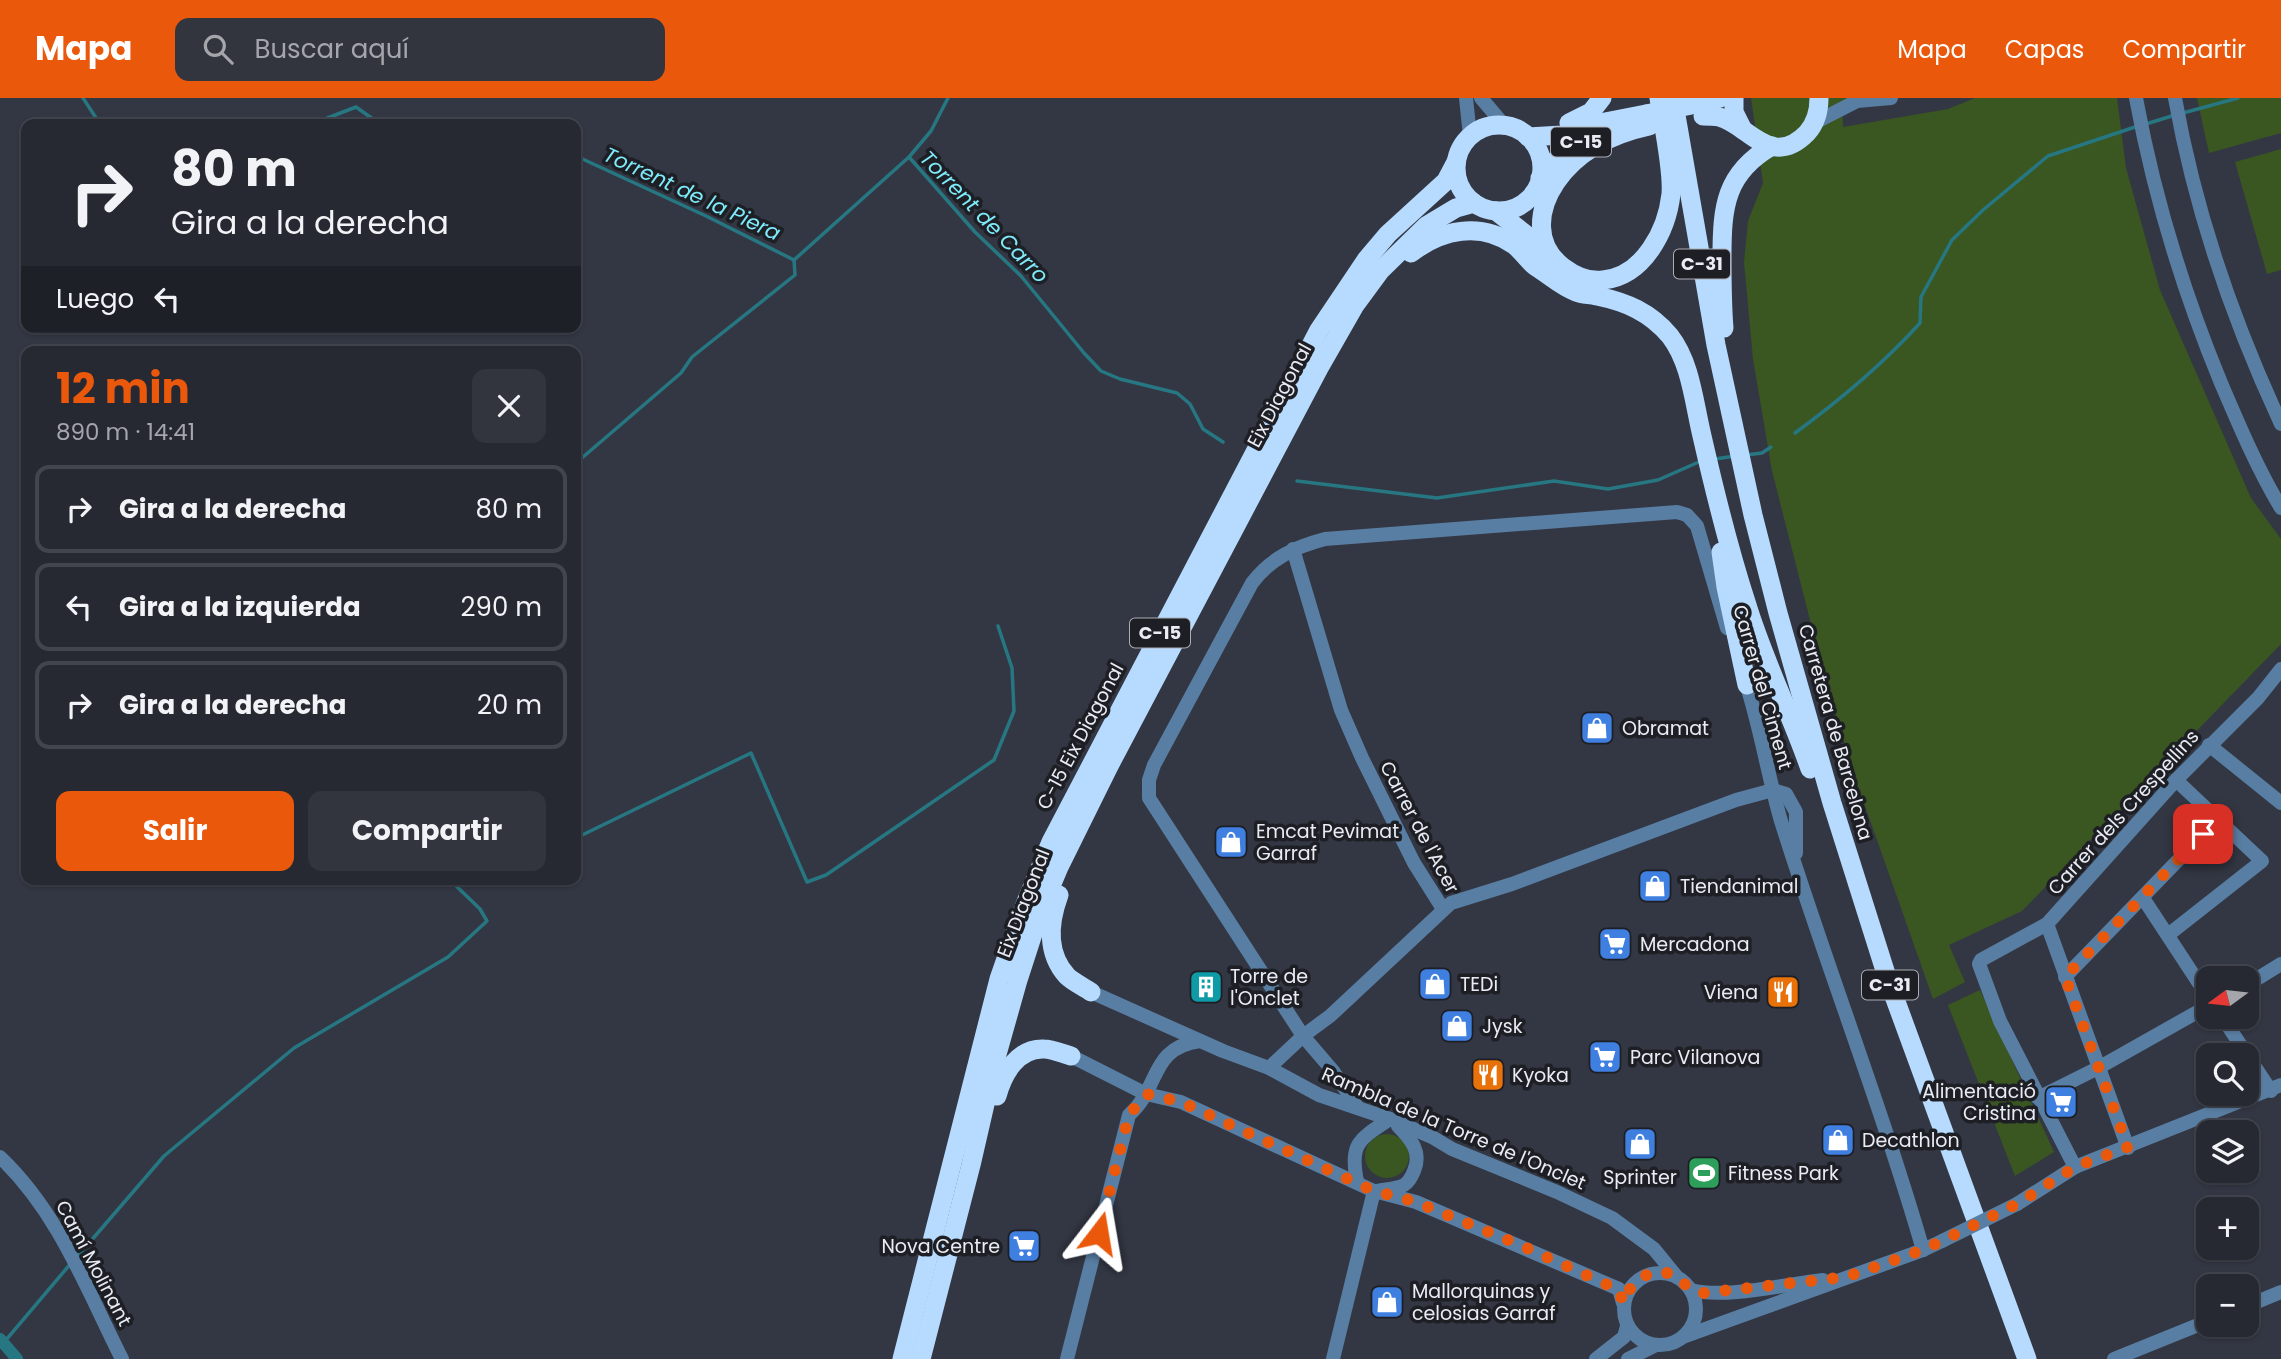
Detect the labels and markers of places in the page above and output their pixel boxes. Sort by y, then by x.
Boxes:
shop icon: Obramat [1578,709,1616,747]
place label: Obramat [1622,715,1709,742]
pin [2173,804,2233,864]
place label: Emcat Pevimat Garraf [1256,818,1399,867]
shop icon: Emcat Pevimat Garraf [1212,823,1250,861]
shop icon: Tiendanimal [1636,867,1674,905]
place label: Tiendanimal [1680,873,1799,900]
supermarket icon: Mercadona [1596,925,1634,963]
place label: Mercadona [1640,931,1750,958]
place label: Torre de l'Onclet [1230,963,1308,1012]
shop icon: TEDi [1416,965,1454,1003]
building icon: Torre de l'Onclet [1187,968,1225,1006]
place label: TEDi [1460,971,1498,998]
restaurant icon: Viena [1764,973,1802,1011]
place label: Viena [1704,979,1758,1006]
shop icon: Jysk [1438,1007,1476,1045]
place label: Jysk [1482,1013,1523,1040]
supermarket icon: Parc Vilanova [1586,1038,1624,1076]
place label: Parc Vilanova [1630,1044,1760,1071]
restaurant icon: Kyoka [1469,1056,1507,1094]
place label: Kyoka [1512,1062,1569,1089]
place label: Alimentació Cristina [1922,1078,2036,1127]
supermarket icon: Alimentació Cristina [2042,1083,2080,1121]
shop icon: Decathlon [1819,1121,1857,1159]
shop icon: Sprinter [1621,1125,1659,1163]
place label: Decathlon [1862,1127,1960,1154]
sports icon: Fitness Park [1685,1154,1723,1192]
place label: Fitness Park [1728,1160,1839,1187]
place label: Sprinter [1603,1164,1677,1191]
supermarket icon: Nova Centre [1005,1227,1043,1265]
place label: Nova Centre [882,1233,1000,1260]
place label: Mallorquinas y celosias Garraf [1412,1278,1555,1327]
shop icon: Mallorquinas y celosias Garraf [1368,1283,1406,1321]

